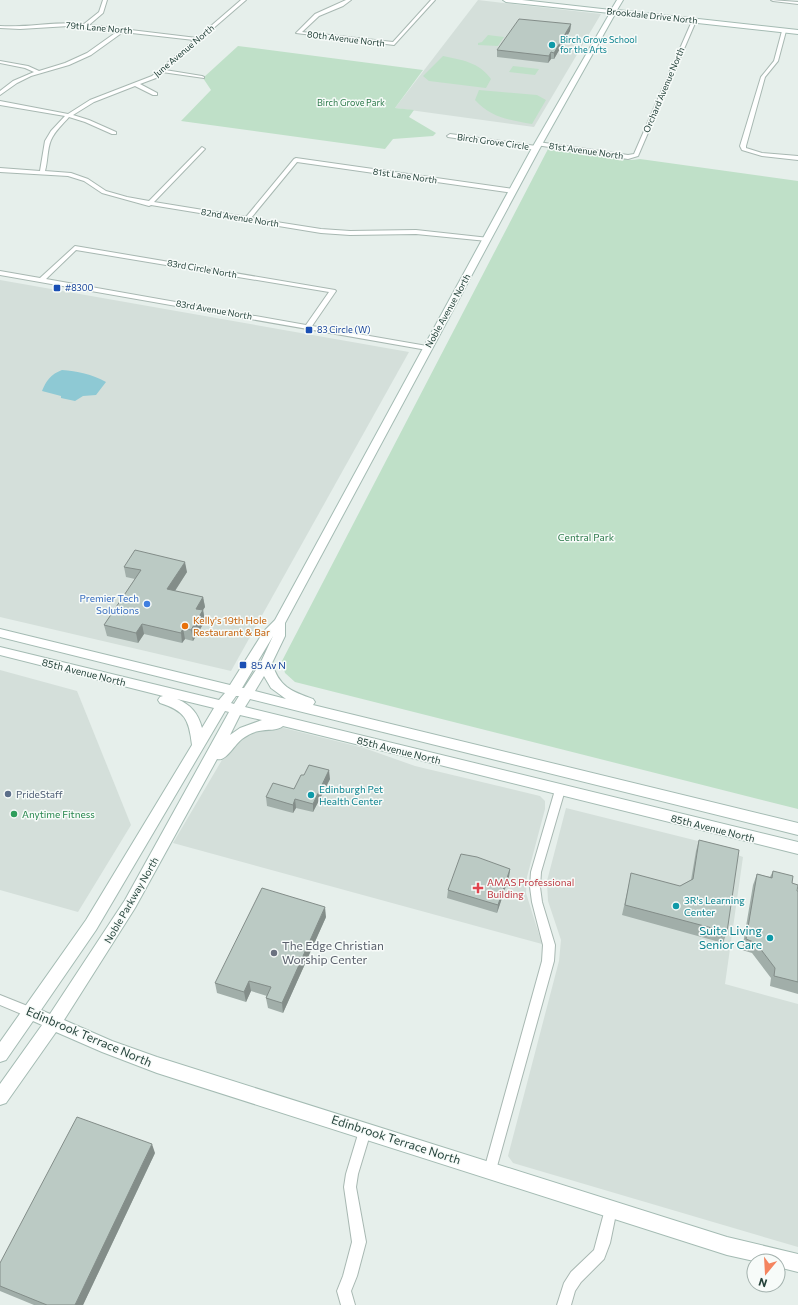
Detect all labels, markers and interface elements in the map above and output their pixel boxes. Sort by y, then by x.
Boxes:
street label: Brookdale Drive North [606,5,698,26]
street label: 79th Lane North [65,19,133,36]
street label: June Avenue North [151,22,216,79]
street label: 80th Avenue North [307,28,386,49]
place label: Birch Grove School for the Arts [560,34,637,55]
marker: Birch Grove School for the Arts [547,40,557,50]
street label: Orchard Avenue North [641,45,687,134]
park label: Birch Grove Park [317,97,385,108]
street label: Birch Grove Circle [456,131,530,152]
street label: 81st Avenue North [548,140,624,161]
street label: 81st Lane North [372,166,438,185]
street label: 82nd Avenue North [200,206,280,229]
street label: 83rd Circle North [166,257,238,280]
street label: Noble Avenue North [423,272,472,350]
place label: #8300 [65,282,94,293]
marker: #8300 [52,283,62,293]
street label: 83rd Avenue North [175,297,253,322]
place label: 83 Circle (W) [317,324,371,335]
marker: 83 Circle (W) [304,325,314,335]
park label: Central Park [558,531,615,543]
place label: Premier Tech Solutions [80,592,139,616]
marker: Premier Tech Solutions [142,599,152,609]
place label: Kelly's 19th Hole Restaurant & Bar [193,614,270,638]
marker: Kelly's 19th Hole Restaurant & Bar [180,621,190,631]
street label: 85th Avenue North [41,656,127,688]
place label: 85 Av N [251,659,286,671]
marker: 85 Av N [238,660,248,670]
street label: 85th Avenue North [356,734,442,766]
place label: Edinburgh Pet Health Center [319,783,383,807]
place label: PrideStaff [16,788,63,800]
marker: PrideStaff [3,789,13,799]
marker: Edinburgh Pet Health Center [306,790,316,800]
place label: Anytime Fitness [22,808,95,820]
marker: Anytime Fitness [9,809,19,819]
street label: 85th Avenue North [670,812,756,844]
street label: Noble Parkway North [101,855,161,945]
place label: AMAS Professional Building [487,876,574,900]
marker: AMAS Professional Building [472,882,484,894]
place label: 3R's Learning Center [684,894,745,918]
marker: 3R's Learning Center [671,901,681,911]
place label: Suite Living Senior Care [699,923,762,951]
marker: Suite Living Senior Care [765,933,775,943]
place label: The Edge Christian Worship Center [282,938,384,966]
marker: The Edge Christian Worship Center [269,948,279,958]
street label: Edinbrook Terrace North [24,1003,154,1069]
street label: Edinbrook Terrace North [330,1112,463,1167]
north arrow [746,1253,786,1293]
text: N [757,1276,769,1290]

